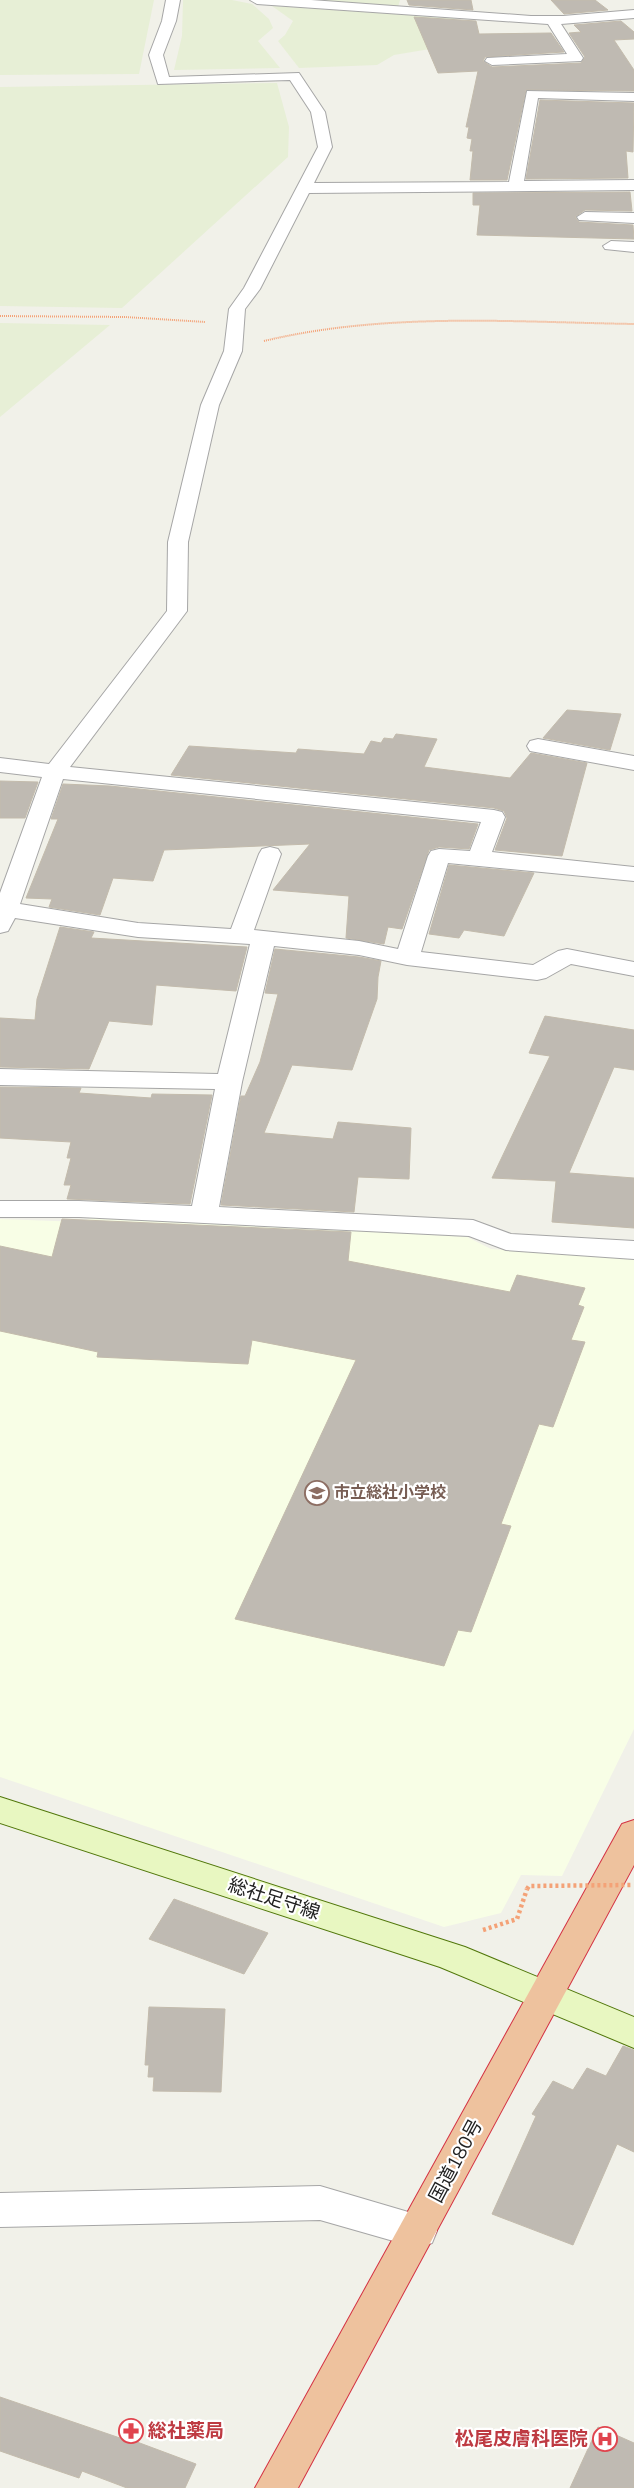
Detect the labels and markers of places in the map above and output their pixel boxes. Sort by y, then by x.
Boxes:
school or university icon: 市立総社小学校 [304,1480,330,1506]
place label: 市立総社小学校 [334,1482,446,1504]
pharmacy icon: 総社薬局 [118,2418,144,2444]
place label: 総社薬局 [148,2418,224,2444]
place label: 松尾皮膚科医院 [455,2426,588,2452]
hospital icon: 松尾皮膚科医院 [592,2426,618,2452]

